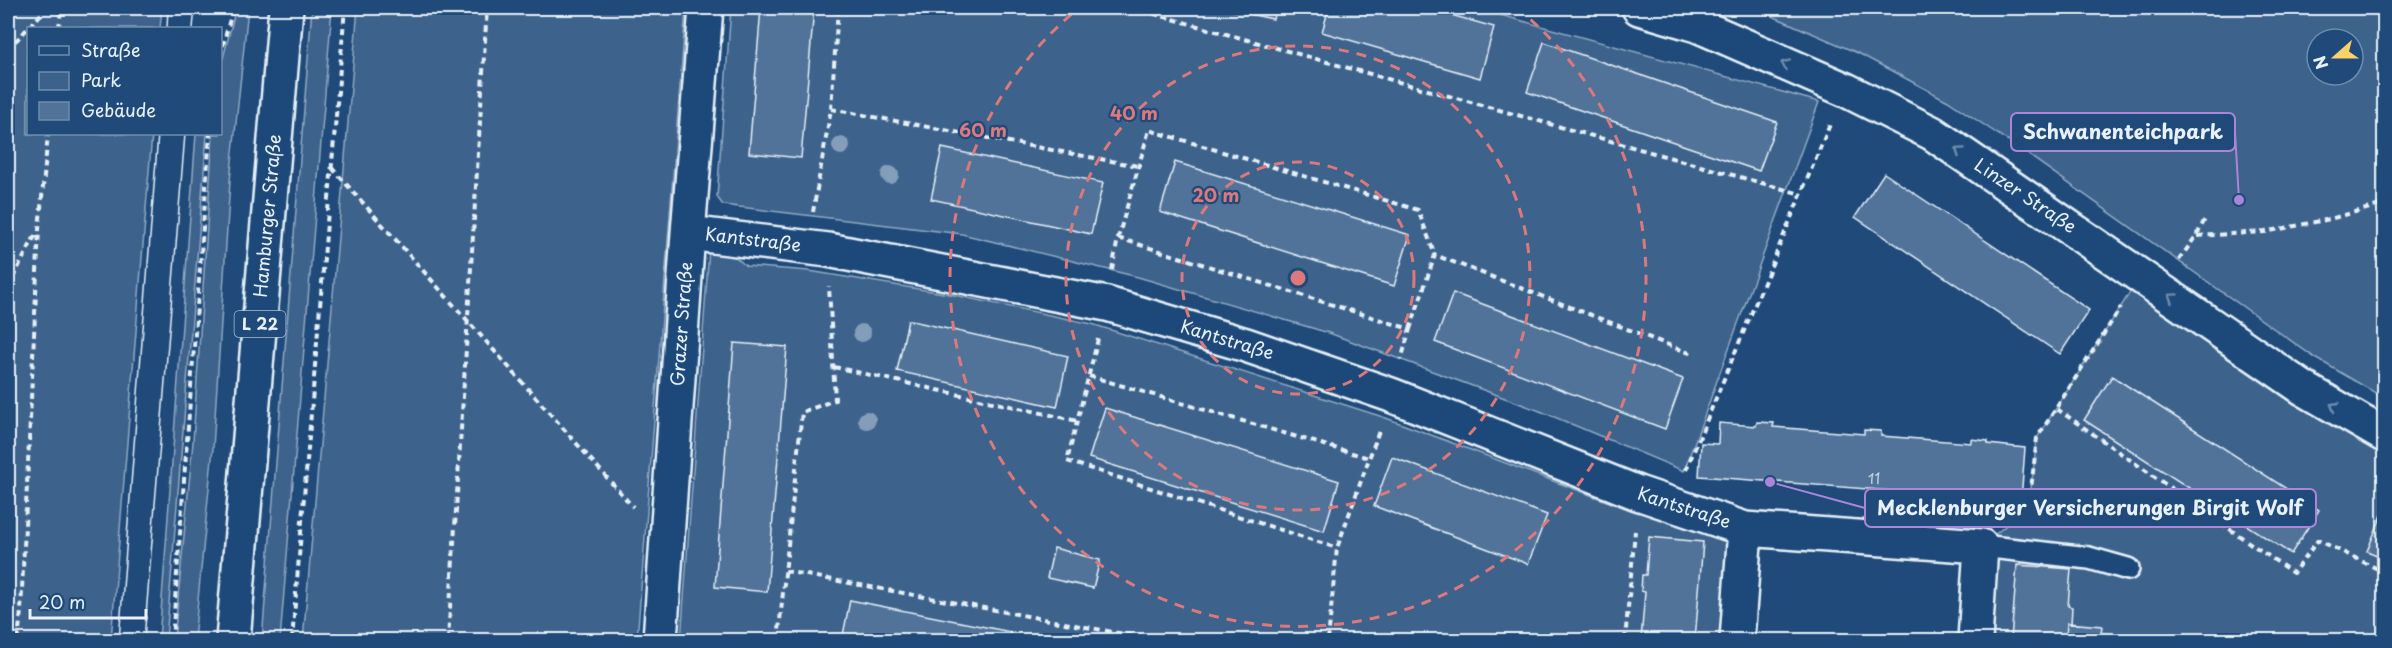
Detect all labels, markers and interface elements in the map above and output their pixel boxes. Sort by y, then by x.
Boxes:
legend [27,27,222,135]
north arrow [2305,27,2365,87]
text: Straße [81,36,141,63]
text: N [2307,53,2334,73]
one-way arrow [1781,59,1792,71]
text: Park [81,66,121,93]
text: Gebäude [81,96,156,123]
text: 40 m [1110,99,1158,126]
callout: Schwanenteichpark [2011,113,2235,151]
text: 60 m [959,116,1007,143]
text: Schwanenteichpark [2023,116,2224,146]
street label: Hamburger Straße [246,133,287,299]
one-way arrow [1955,147,1966,158]
street label: Linzer Straße [1969,151,2082,239]
text: 20 m [1193,181,1239,208]
street label: Kantstraße [704,219,803,258]
street label: Grazer Straße [663,261,698,387]
centre of rings [1288,268,1308,288]
one-way arrow [2168,293,2179,304]
road number: L 22 [234,311,286,337]
street label: Kantstraße [1177,312,1277,366]
one-way arrow [2330,402,2340,413]
house number: 11 [1868,466,1880,489]
street label: Kantstraße [1634,479,1734,534]
callout: Mecklenburger Versicherungen Birgit Wolf [1865,489,2316,527]
text: Mecklenburger Versicherungen Birgit Wolf [1877,492,2305,522]
scale bar [30,582,146,620]
text: 20 m [39,588,85,615]

